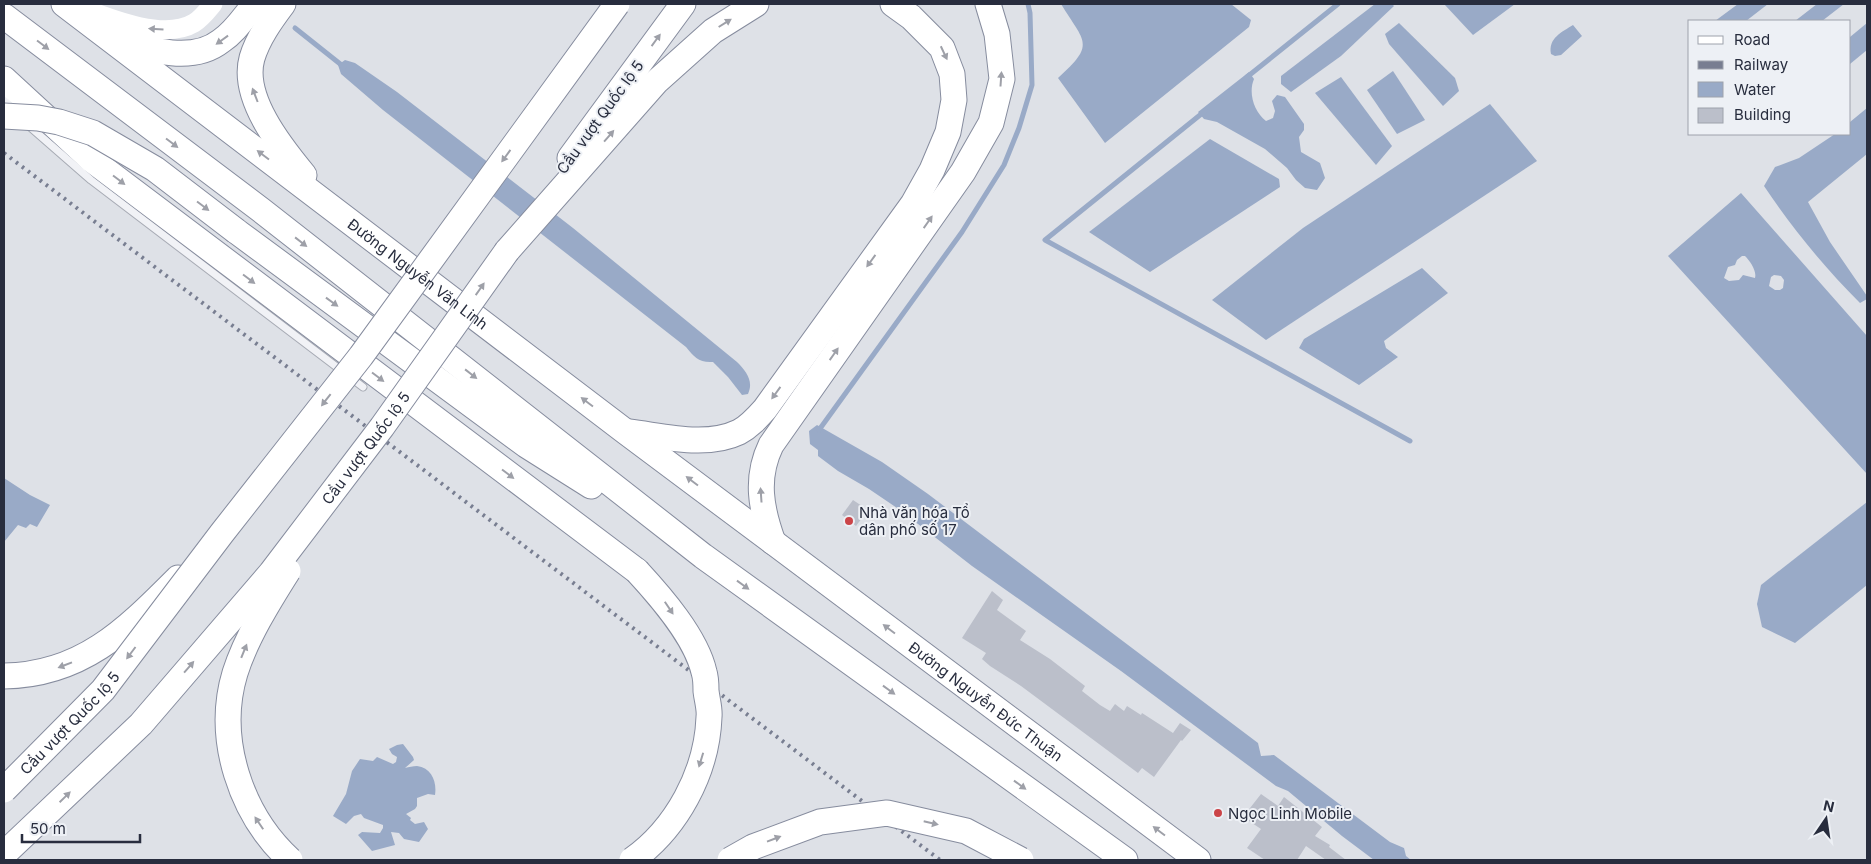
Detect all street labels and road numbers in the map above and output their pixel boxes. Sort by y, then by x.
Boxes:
street label: Cầu vượt Quốc lộ 5 [552,56,648,178]
street label: Đường Nguyễn Văn Linh [344,214,492,333]
street label: Cầu vượt Quốc lộ 5 [317,388,414,508]
street label: Đường Nguyễn Đức Thuận [905,637,1067,765]
street label: Cầu vượt Quốc lộ 5 [16,667,123,778]

